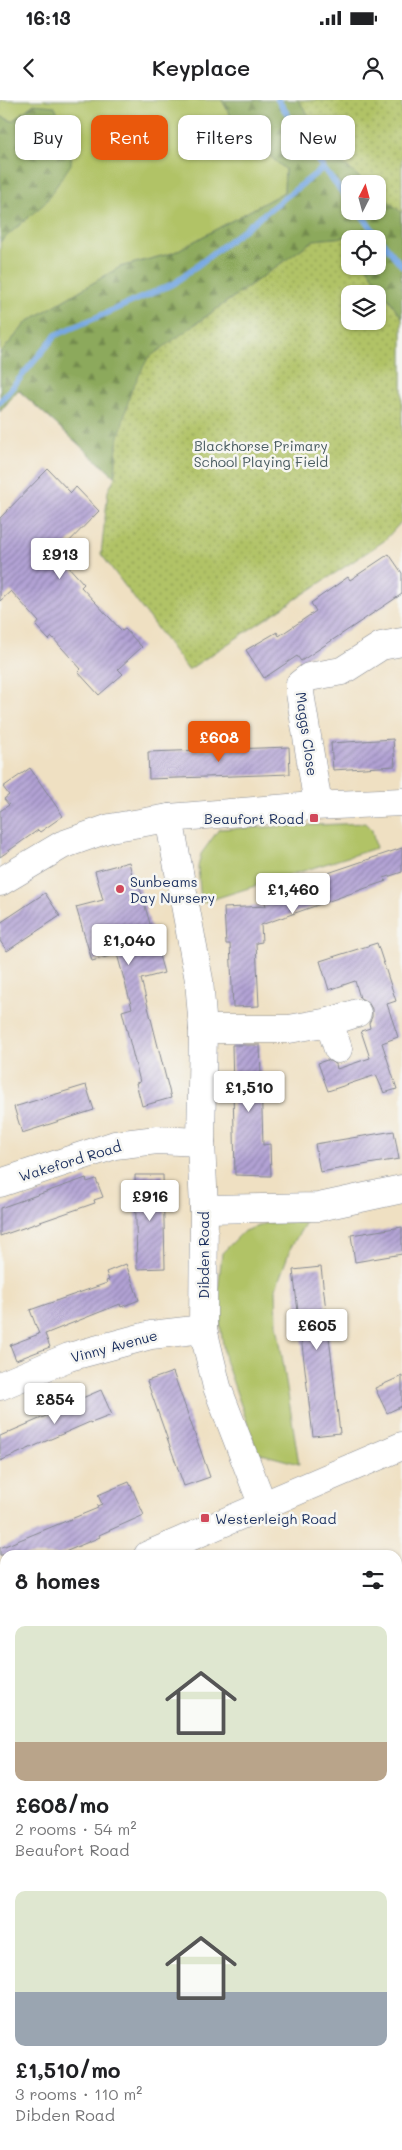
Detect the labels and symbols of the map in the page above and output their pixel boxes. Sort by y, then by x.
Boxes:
north arrow [341,175,386,220]
park label: Blackhorse Primary School Playing Field [194,436,328,471]
pin: £913 [30,538,90,580]
street label: Maggs Close [292,691,322,777]
pin: £608 [189,720,249,763]
place label: Beaufort Road [204,809,304,828]
marker: Beaufort Road [308,812,320,824]
place label: Sunbeams Day Nursery [130,872,215,907]
pin: £1,460 [252,872,334,915]
marker: Sunbeams Day Nursery [114,883,126,895]
pin: £1,040 [88,924,170,966]
pin: £1,510 [208,1070,290,1113]
street label: Wakeford Road [16,1136,124,1186]
pin: £916 [120,1180,180,1222]
street label: Dibden Road [194,1211,213,1299]
pin: £605 [287,1308,347,1351]
street label: Vinny Avenue [69,1325,159,1367]
pin: £854 [25,1382,85,1425]
place label: Westerleigh Road [215,1509,337,1528]
marker: Westerleigh Road [199,1512,211,1524]

